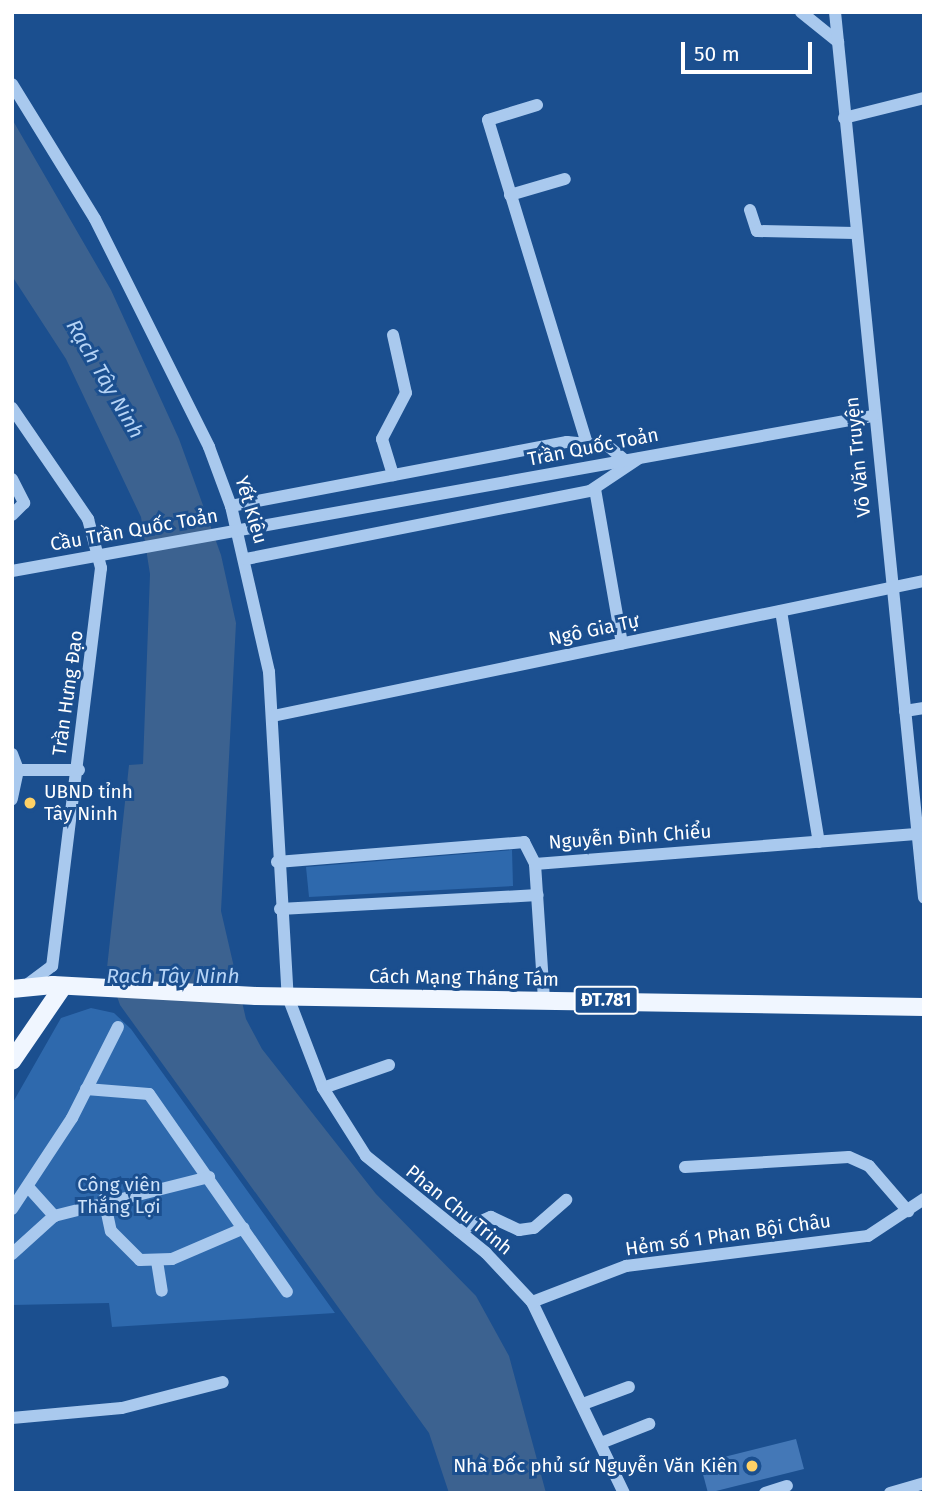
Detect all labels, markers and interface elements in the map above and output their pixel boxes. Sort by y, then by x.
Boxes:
scale bar [684,28,815,72]
text: 50 m [694,41,740,67]
water label: Rạch Tây Ninh [61,315,149,443]
street label: Võ Văn Truyện [840,396,876,518]
street label: Trần Quốc Toản [526,423,660,471]
street label: Yết Kiêu [230,473,272,547]
street label: Cầu Trần Quốc Toản [48,504,220,556]
street label: Ngô Gia Tự [547,609,641,651]
street label: Trần Hưng Đạo [48,629,88,757]
place label: UBND tỉnh Tây Ninh [44,781,133,825]
marker: UBND tỉnh Tây Ninh [22,795,38,811]
street label: Nguyễn Đình Chiểu [548,820,712,854]
water label: Rạch Tây Ninh [106,963,240,989]
street label: Cách Mạng Tháng Tám [369,965,559,991]
road number: ĐT.781 [573,986,639,1015]
street label: Phan Chu Trinh [401,1160,517,1260]
park label: Công viên Thắng Lợi [77,1174,161,1218]
street label: Hẻm số 1 Phan Bội Châu [624,1209,832,1261]
place label: Nhà Đốc phủ sứ Nguyễn Văn Kiên [453,1455,738,1477]
marker: Nhà Đốc phủ sứ Nguyễn Văn Kiên [744,1458,760,1474]

